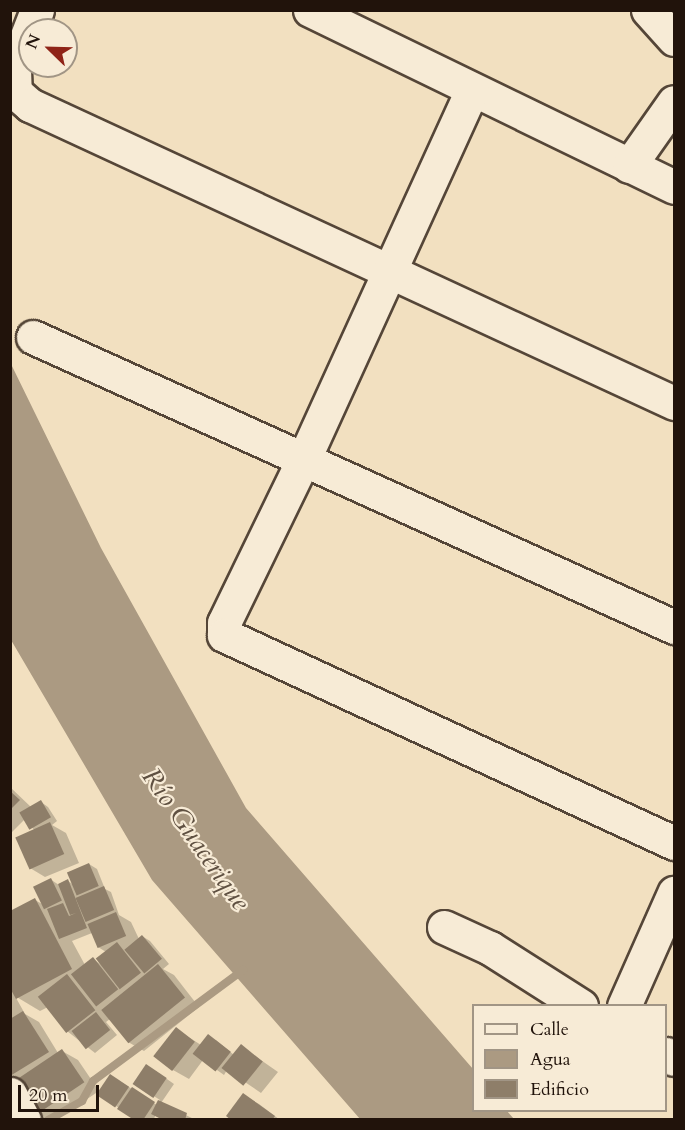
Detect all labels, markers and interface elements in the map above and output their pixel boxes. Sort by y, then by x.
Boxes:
north arrow [18,18,78,78]
text: N [20,31,46,52]
water label: Río Guacerique [135,762,257,916]
legend [472,1004,667,1112]
text: Calle [530,1017,569,1042]
text: Agua [530,1047,571,1072]
scale bar [21,1073,102,1111]
text: Edificio [530,1077,589,1102]
text: 20 m [29,1083,68,1108]

